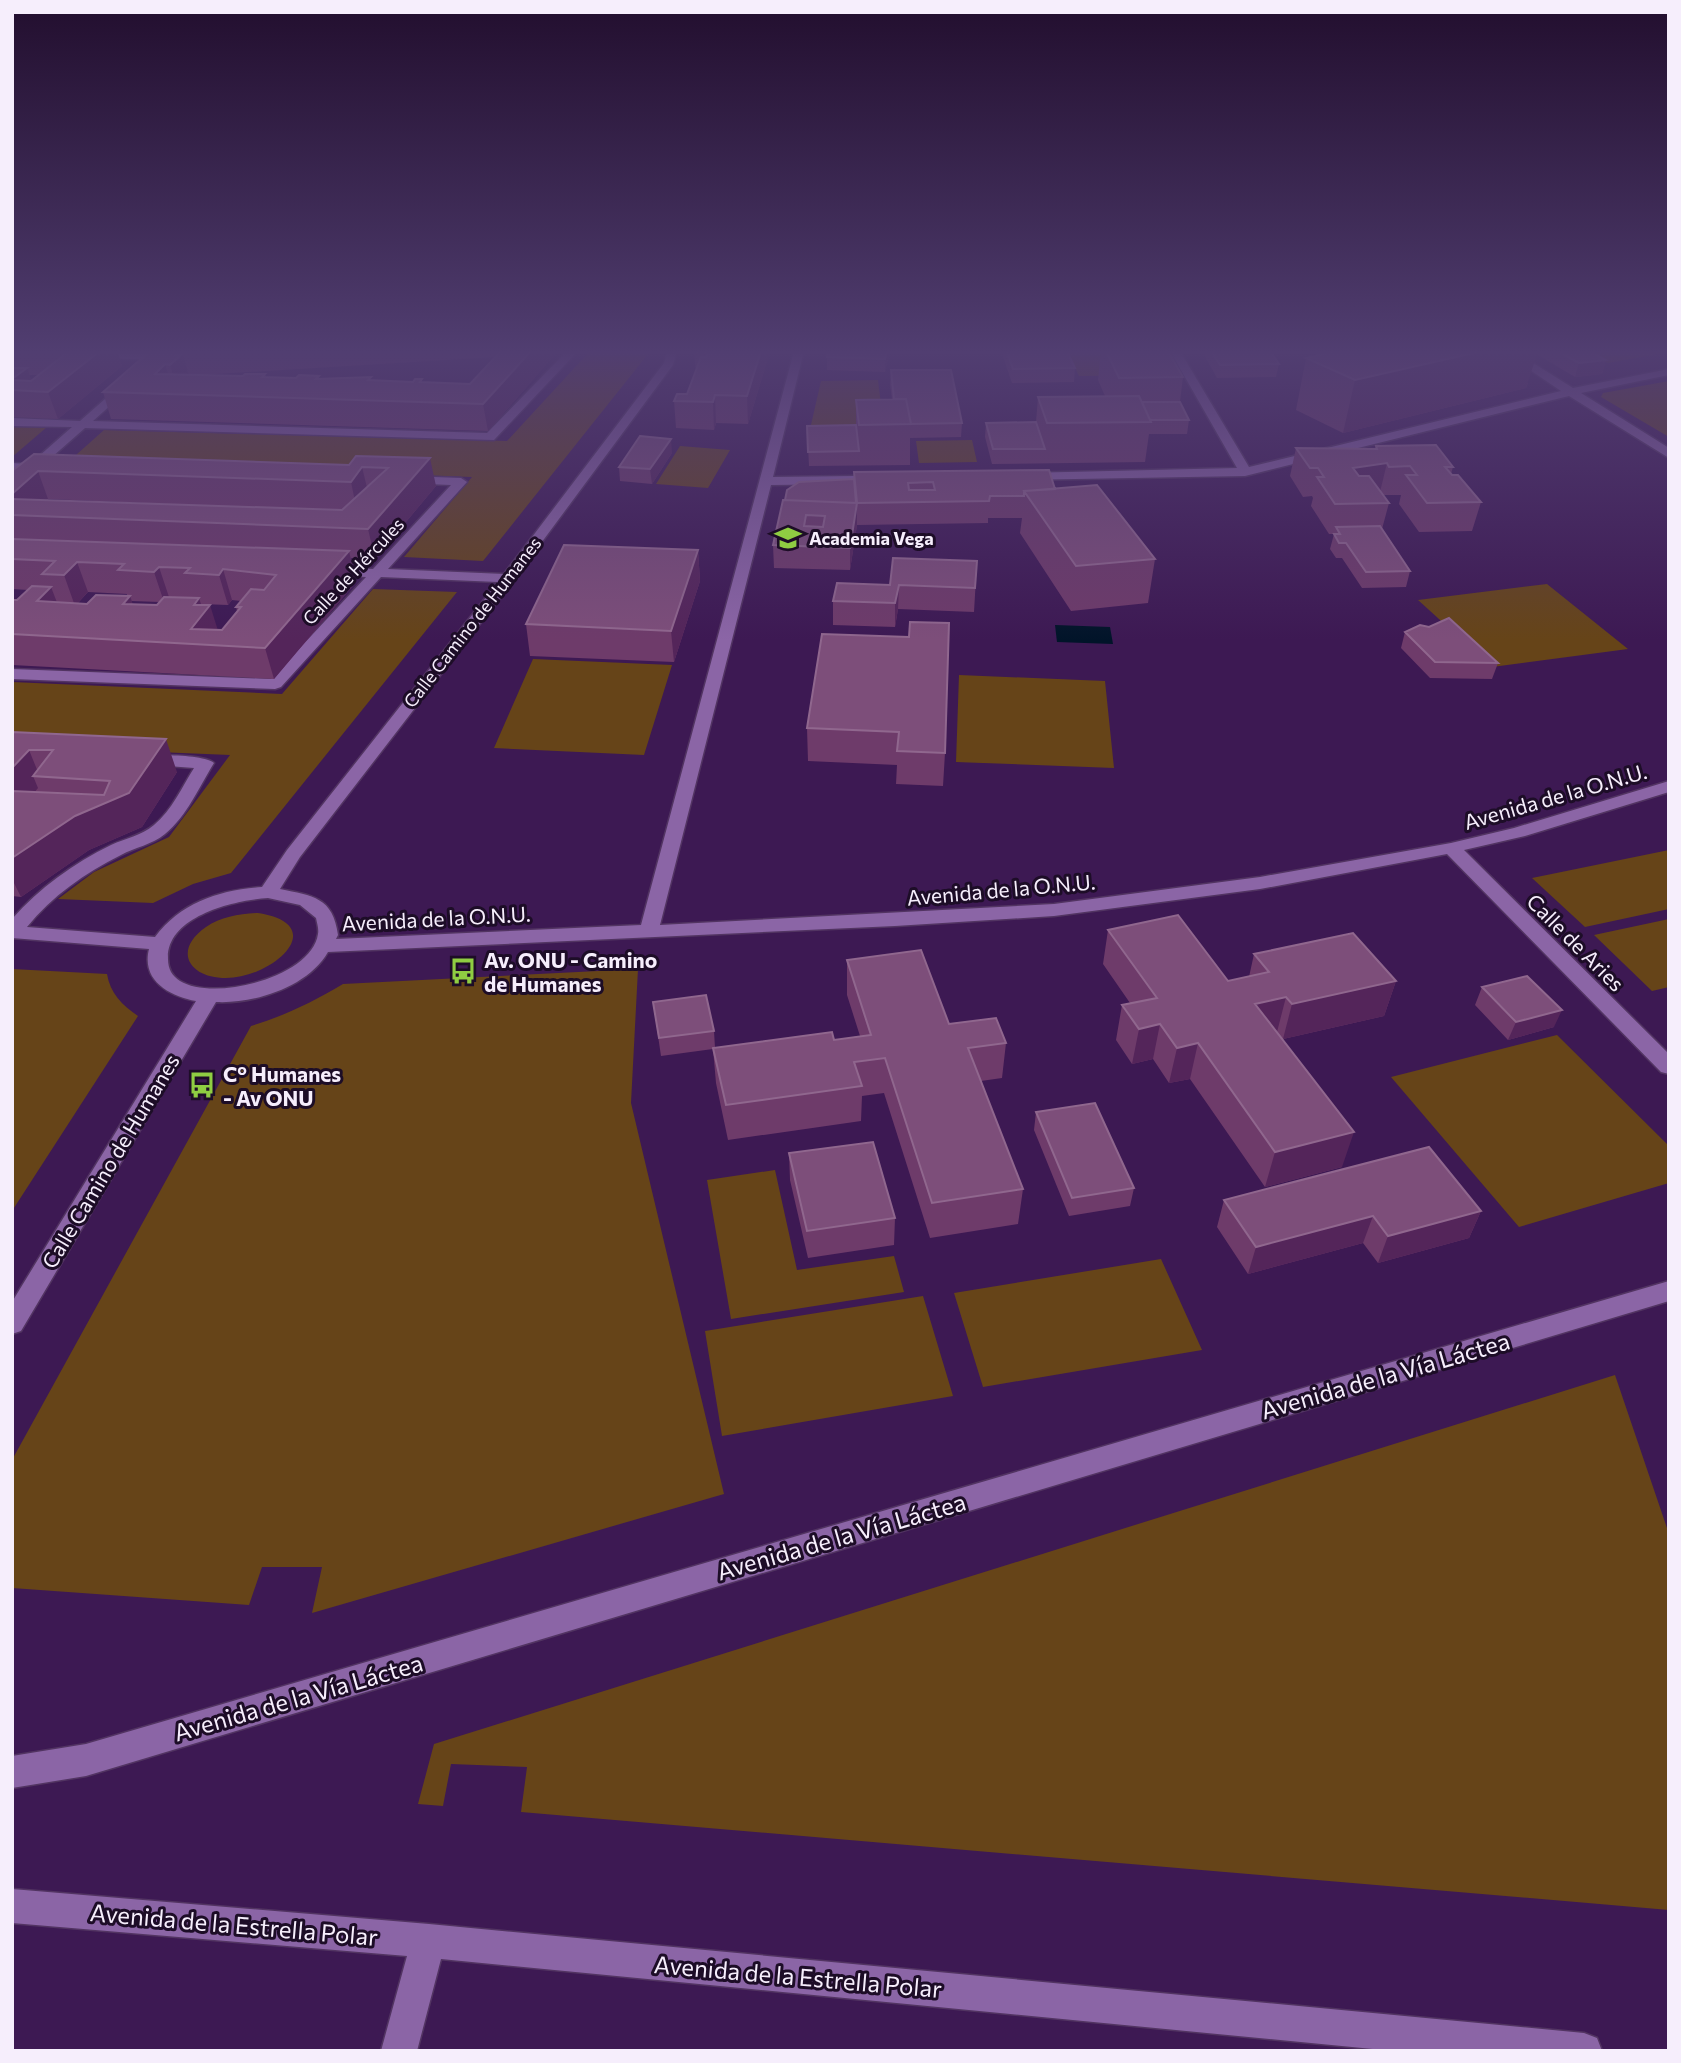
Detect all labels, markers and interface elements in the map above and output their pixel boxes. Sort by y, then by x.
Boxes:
street label: Calle de Hércules [298,513,408,629]
school or university icon: Academia Vega [773,523,803,553]
place label: Academia Vega [809,527,934,549]
street label: Calle Camino de Humanes [399,532,545,712]
street label: Avenida de la O.N.U. [1461,758,1649,834]
street label: Avenida de la O.N.U. [906,868,1096,910]
street label: Calle de Aries [1522,888,1630,996]
street label: Avenida de la O.N.U. [341,901,531,935]
place label: Av. ONU - Camino de Humanes [484,947,657,996]
bus stop icon: Av. ONU - Camino de Humanes [448,956,478,986]
street label: Calle Camino de Humanes [36,1049,184,1273]
place label: Cº Humanes - Av ONU [223,1061,341,1110]
bus stop icon: Cº Humanes - Av ONU [187,1070,217,1100]
street label: Avenida de la Vía Láctea [1257,1326,1513,1424]
street label: Avenida de la Vía Láctea [713,1487,969,1585]
street label: Avenida de la Vía Láctea [170,1648,426,1746]
street label: Avenida de la Estrella Polar [89,1897,379,1951]
street label: Avenida de la Estrella Polar [653,1949,943,2003]

